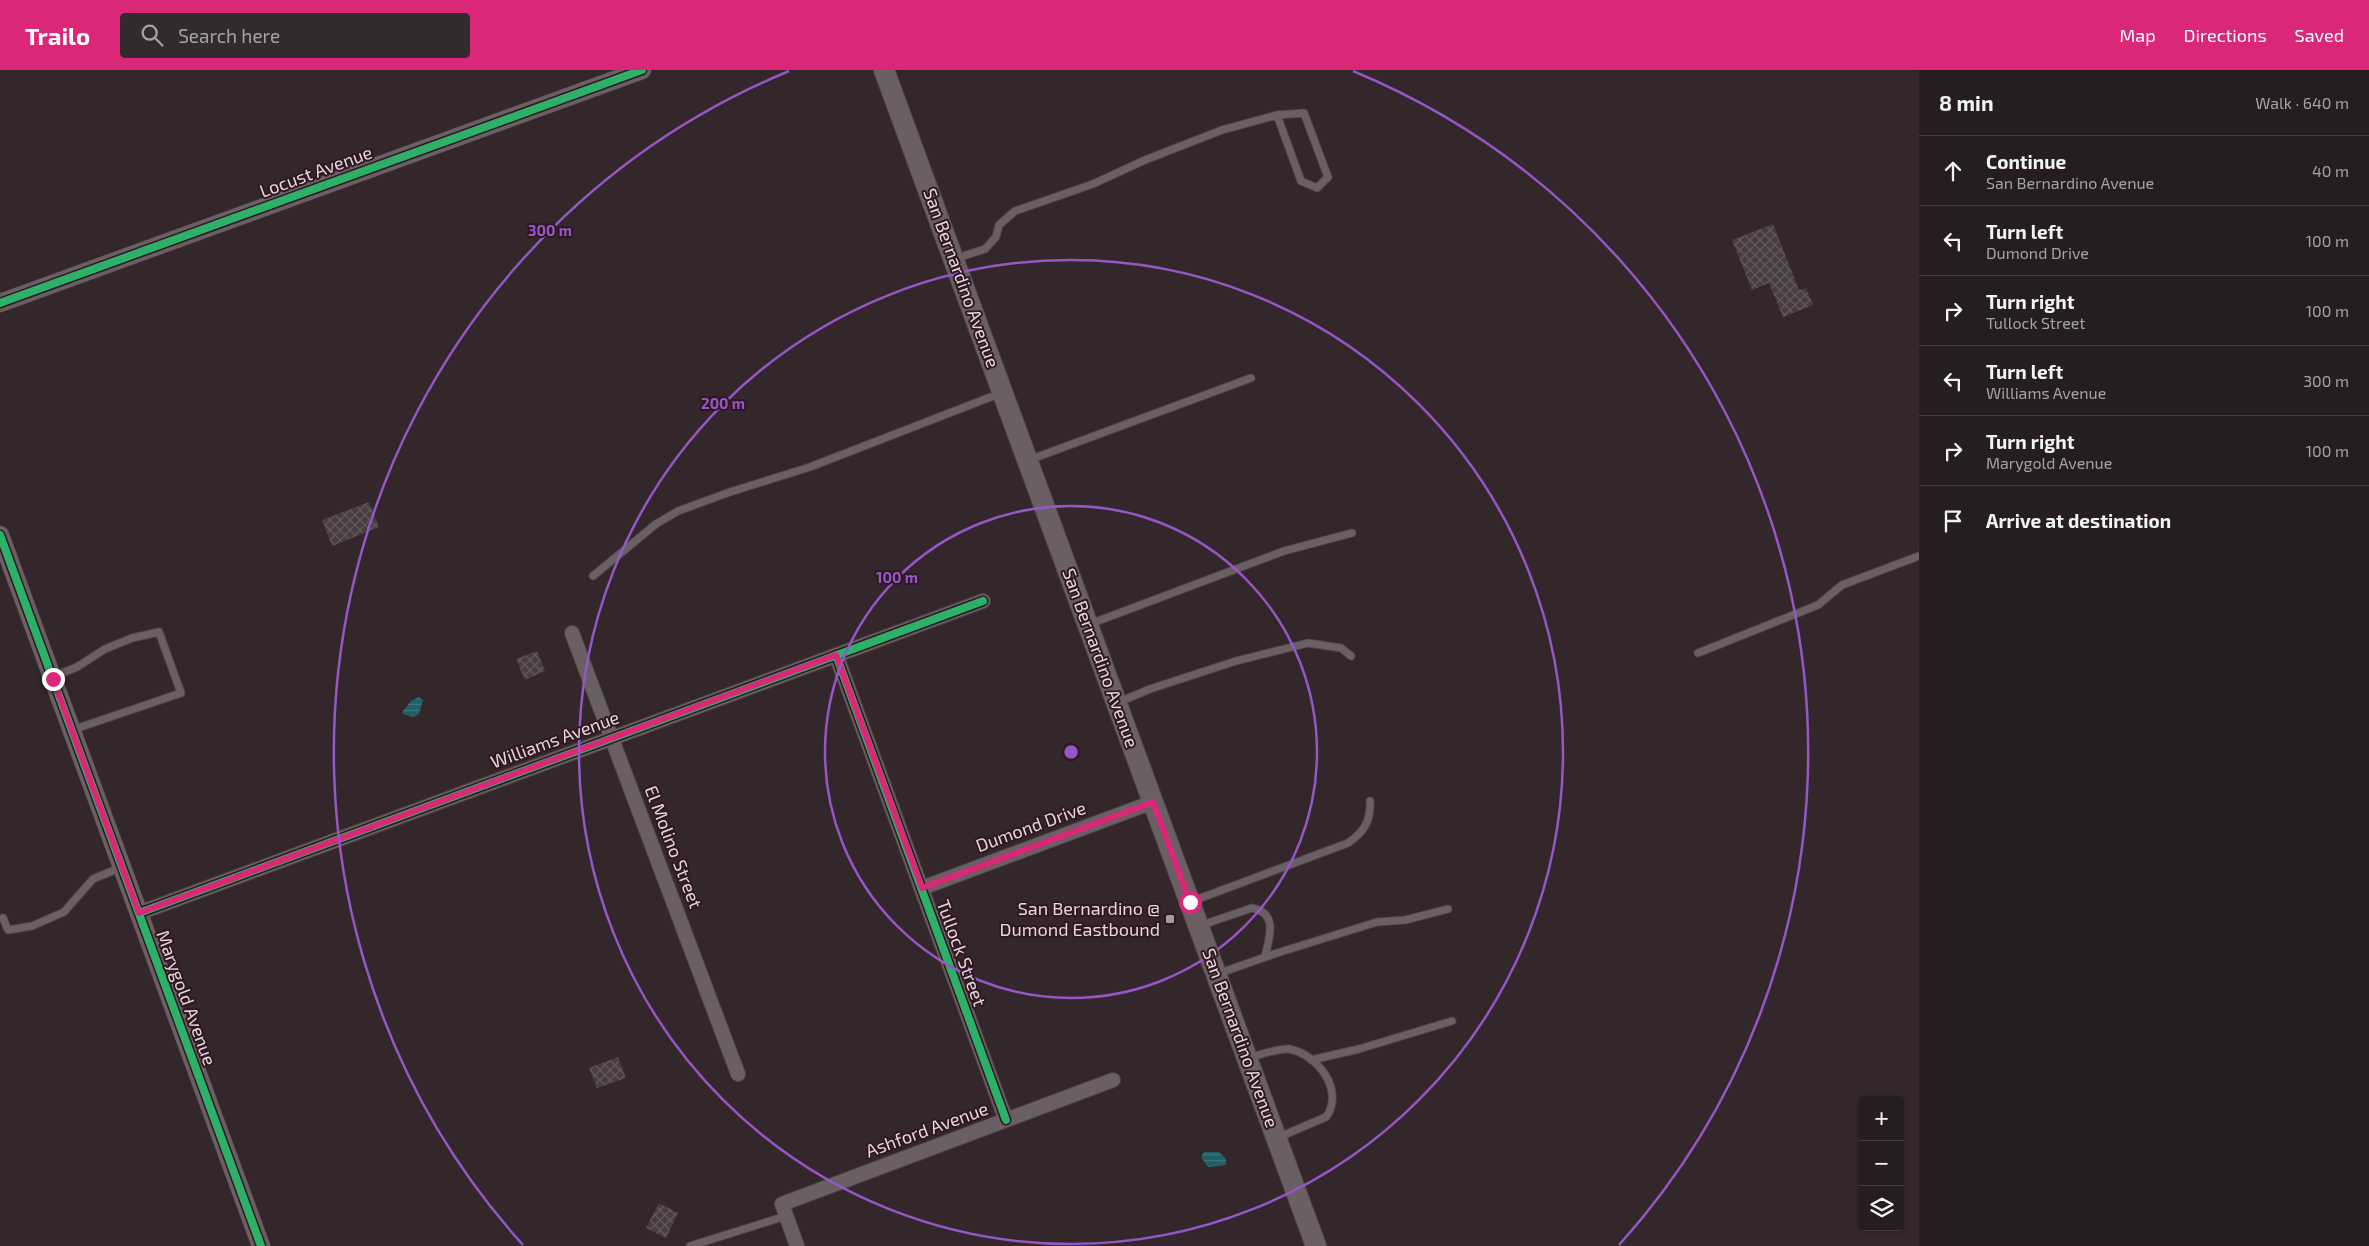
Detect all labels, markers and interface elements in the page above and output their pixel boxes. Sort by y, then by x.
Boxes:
search box [120,13,470,58]
text: Trailo [25,21,90,50]
icon: search [138,21,166,49]
text: Search here [178,24,280,47]
text: Map [2119,24,2156,46]
text: Directions [2184,24,2267,46]
text: Saved [2295,24,2344,46]
text: 8 min [1939,90,1994,115]
text: Walk · 640 m [2255,93,2349,112]
street label: Locust Avenue [256,140,375,202]
text: Continue [1986,150,2066,173]
icon: ahead [1939,157,1967,185]
text: 40 m [2312,161,2349,180]
text: San Bernardino Avenue [1986,173,2154,192]
street label: San Bernardino Avenue [919,185,1005,370]
text: Turn left [1986,220,2063,243]
text: 300 m [528,221,572,239]
icon: left [1939,227,1967,255]
text: 100 m [2306,231,2349,250]
text: Dumond Drive [1986,243,2089,262]
text: Turn right [1986,290,2074,313]
icon: right [1939,297,1967,325]
text: 100 m [2306,301,2349,320]
text: Tullock Street [1986,313,2085,332]
text: Turn left [1986,360,2063,383]
icon: left [1939,367,1967,395]
text: 300 m [2303,371,2349,390]
text: Williams Avenue [1986,383,2106,402]
text: 200 m [701,394,745,412]
text: Turn right [1986,430,2074,453]
icon: right [1939,437,1967,465]
text: 100 m [2306,441,2349,460]
text: Marygold Avenue [1986,453,2112,472]
icon: arrive [1939,507,1967,535]
text: Arrive at destination [1986,509,2171,532]
street label: San Bernardino Avenue [1058,565,1144,750]
text: 100 m [876,568,918,586]
route end [42,668,65,691]
street label: Williams Avenue [487,706,622,773]
centre of rings [1062,743,1080,761]
street label: El Molino Street [640,782,707,911]
street label: Dumond Drive [973,796,1089,856]
route start [1179,891,1202,914]
street label: Tullock Street [932,896,991,1009]
place label: San Bernardino @ Dumond Eastbound [1000,897,1160,940]
marker: San Bernardino @ Dumond Eastbound [1164,913,1176,925]
street label: Marygold Avenue [152,927,222,1068]
street label: San Bernardino Avenue [1198,945,1284,1130]
map controls [1859,1096,1904,1231]
button: + [1859,1096,1904,1141]
street label: Ashford Avenue [862,1097,991,1161]
button: − [1859,1141,1904,1186]
button: layers [1859,1186,1904,1231]

